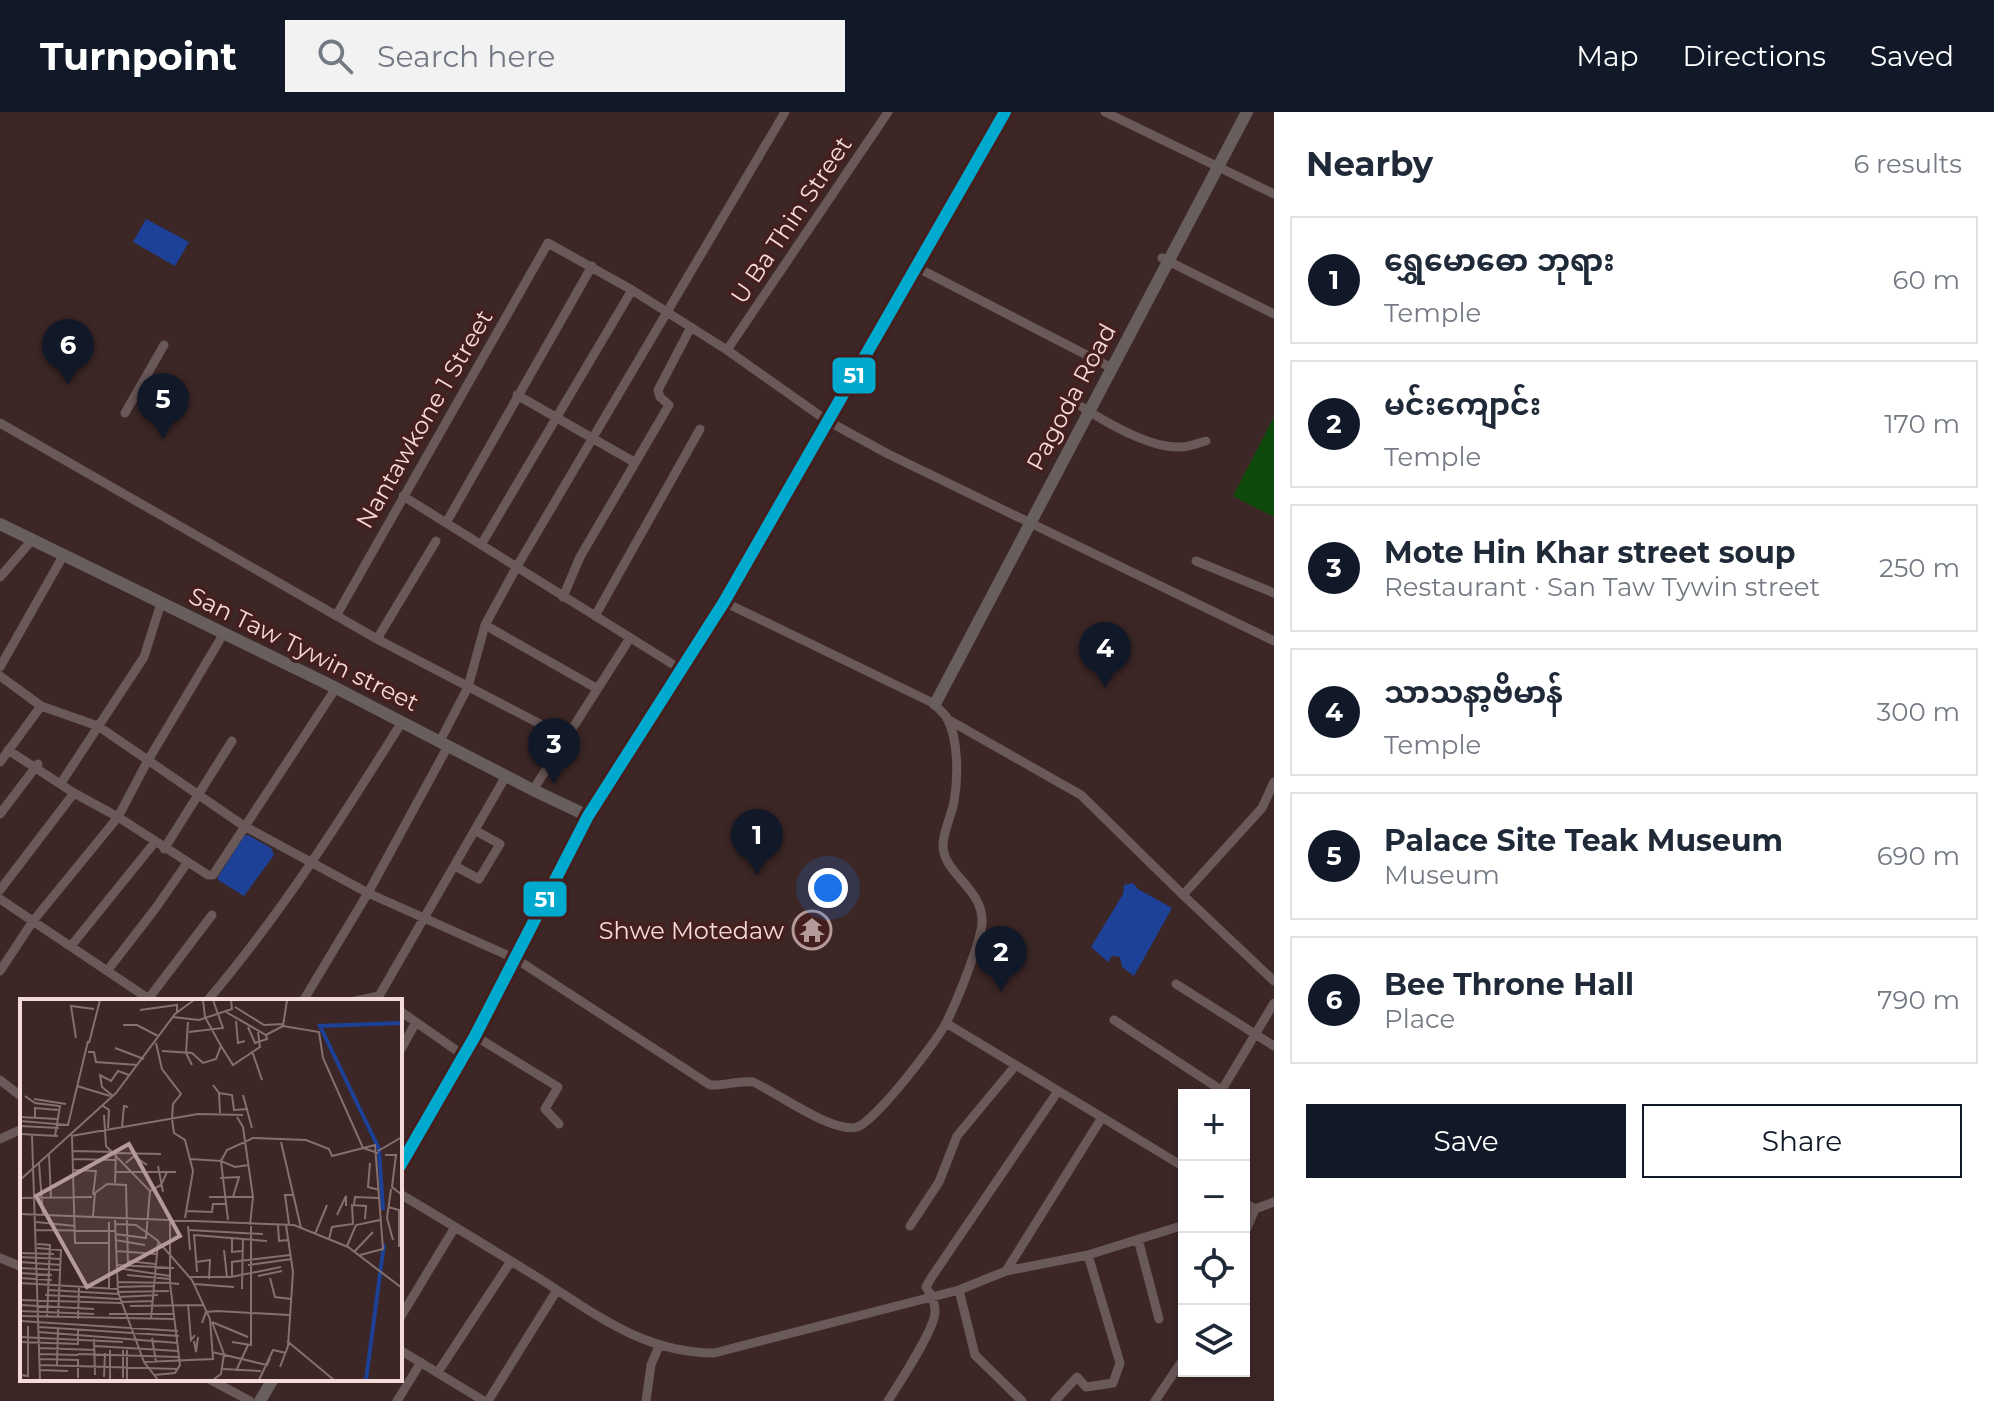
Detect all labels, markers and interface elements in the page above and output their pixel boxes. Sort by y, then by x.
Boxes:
search box [285,20,845,92]
text: Turnpoint [40,33,237,80]
icon: search [313,34,357,78]
text: Search here [377,38,555,75]
text: Map [1576,39,1638,73]
text: Directions [1682,39,1826,73]
text: Saved [1870,39,1954,73]
street label: U Ba Thin Street [724,131,858,309]
text: Nearby [1306,143,1433,185]
text: 6 results [1853,148,1962,180]
text: ရွှေမောဓော ဘုရား [1384,242,1615,279]
text: 1 [1329,264,1339,296]
text: 60 m [1893,264,1960,296]
text: Temple [1384,297,1481,329]
street label: Nantawkone 1 Street [350,304,499,533]
pin: 6 [42,319,94,385]
street label: Pagoda Road [1020,319,1122,475]
line badge: 51 [831,356,877,395]
text: 51 [843,362,865,389]
pin: 5 [137,373,189,439]
text: မင်းကျောင်း [1384,386,1541,423]
text: 2 [1326,408,1342,440]
text: 170 m [1884,408,1960,440]
text: Temple [1384,441,1481,473]
text: Mote Hin Khar street soup [1384,534,1796,571]
text: 3 [1326,552,1342,584]
text: 250 m [1879,552,1960,584]
text: Restaurant · San Taw Tywin street [1384,571,1820,603]
street label: San Taw Tywin street [184,581,424,717]
pin: 4 [1079,622,1131,688]
text: သာသနာ့ဗိမာန် [1384,674,1563,711]
text: 4 [1325,696,1343,728]
text: 300 m [1877,696,1960,728]
pin: 3 [528,718,580,784]
text: Temple [1384,729,1481,761]
pin: 1 [731,809,783,875]
text: Palace Site Teak Museum [1384,822,1783,859]
text: 5 [1326,840,1342,872]
text: 690 m [1877,840,1960,872]
text: Museum [1384,859,1500,891]
your location [808,868,848,908]
line badge: 51 [522,880,568,918]
text: 51 [534,886,556,913]
temple icon: Shwe Motedaw [791,909,833,951]
place label: Shwe Motedaw [599,916,784,945]
pin: 2 [975,926,1027,992]
text: Bee Throne Hall [1384,966,1634,1003]
text: 6 [1326,984,1342,1016]
text: 790 m [1877,984,1960,1016]
inset map [20,999,402,1381]
text: Place [1384,1003,1455,1035]
map controls [1178,1089,1250,1377]
button: + [1178,1089,1250,1161]
button: Save [1306,1104,1626,1178]
button: Share [1642,1104,1962,1178]
button: − [1178,1161,1250,1233]
button: locate [1178,1233,1250,1305]
button: layers [1178,1305,1250,1377]

